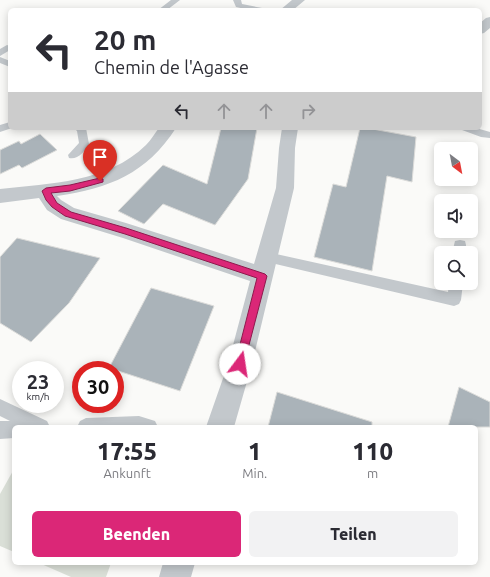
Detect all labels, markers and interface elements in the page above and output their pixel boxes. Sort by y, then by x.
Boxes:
icon: left [28,24,80,76]
text: 20 m [94,24,156,55]
text: Chemin de l'Agasse [94,57,249,77]
icon: left [171,100,193,122]
icon: ahead [213,100,235,122]
icon: ahead [255,100,277,122]
icon: right [297,100,319,122]
pin [83,140,117,181]
north arrow [434,142,478,186]
map controls [434,142,478,290]
icon: arrive [89,146,111,168]
button: sound [434,194,478,238]
button: search [434,246,478,290]
position arrow [219,343,261,385]
speed limit sign: 30 [72,361,124,413]
text: 23 [27,370,49,393]
text: km/h [26,391,50,402]
text: 17:55 [97,438,157,465]
text: 1 [248,438,262,465]
text: 110 [352,438,393,465]
text: Ankunft [103,466,151,480]
text: Min. [242,466,267,480]
text: m [367,466,378,480]
button: Beenden [32,511,241,557]
button: Teilen [249,511,458,557]

